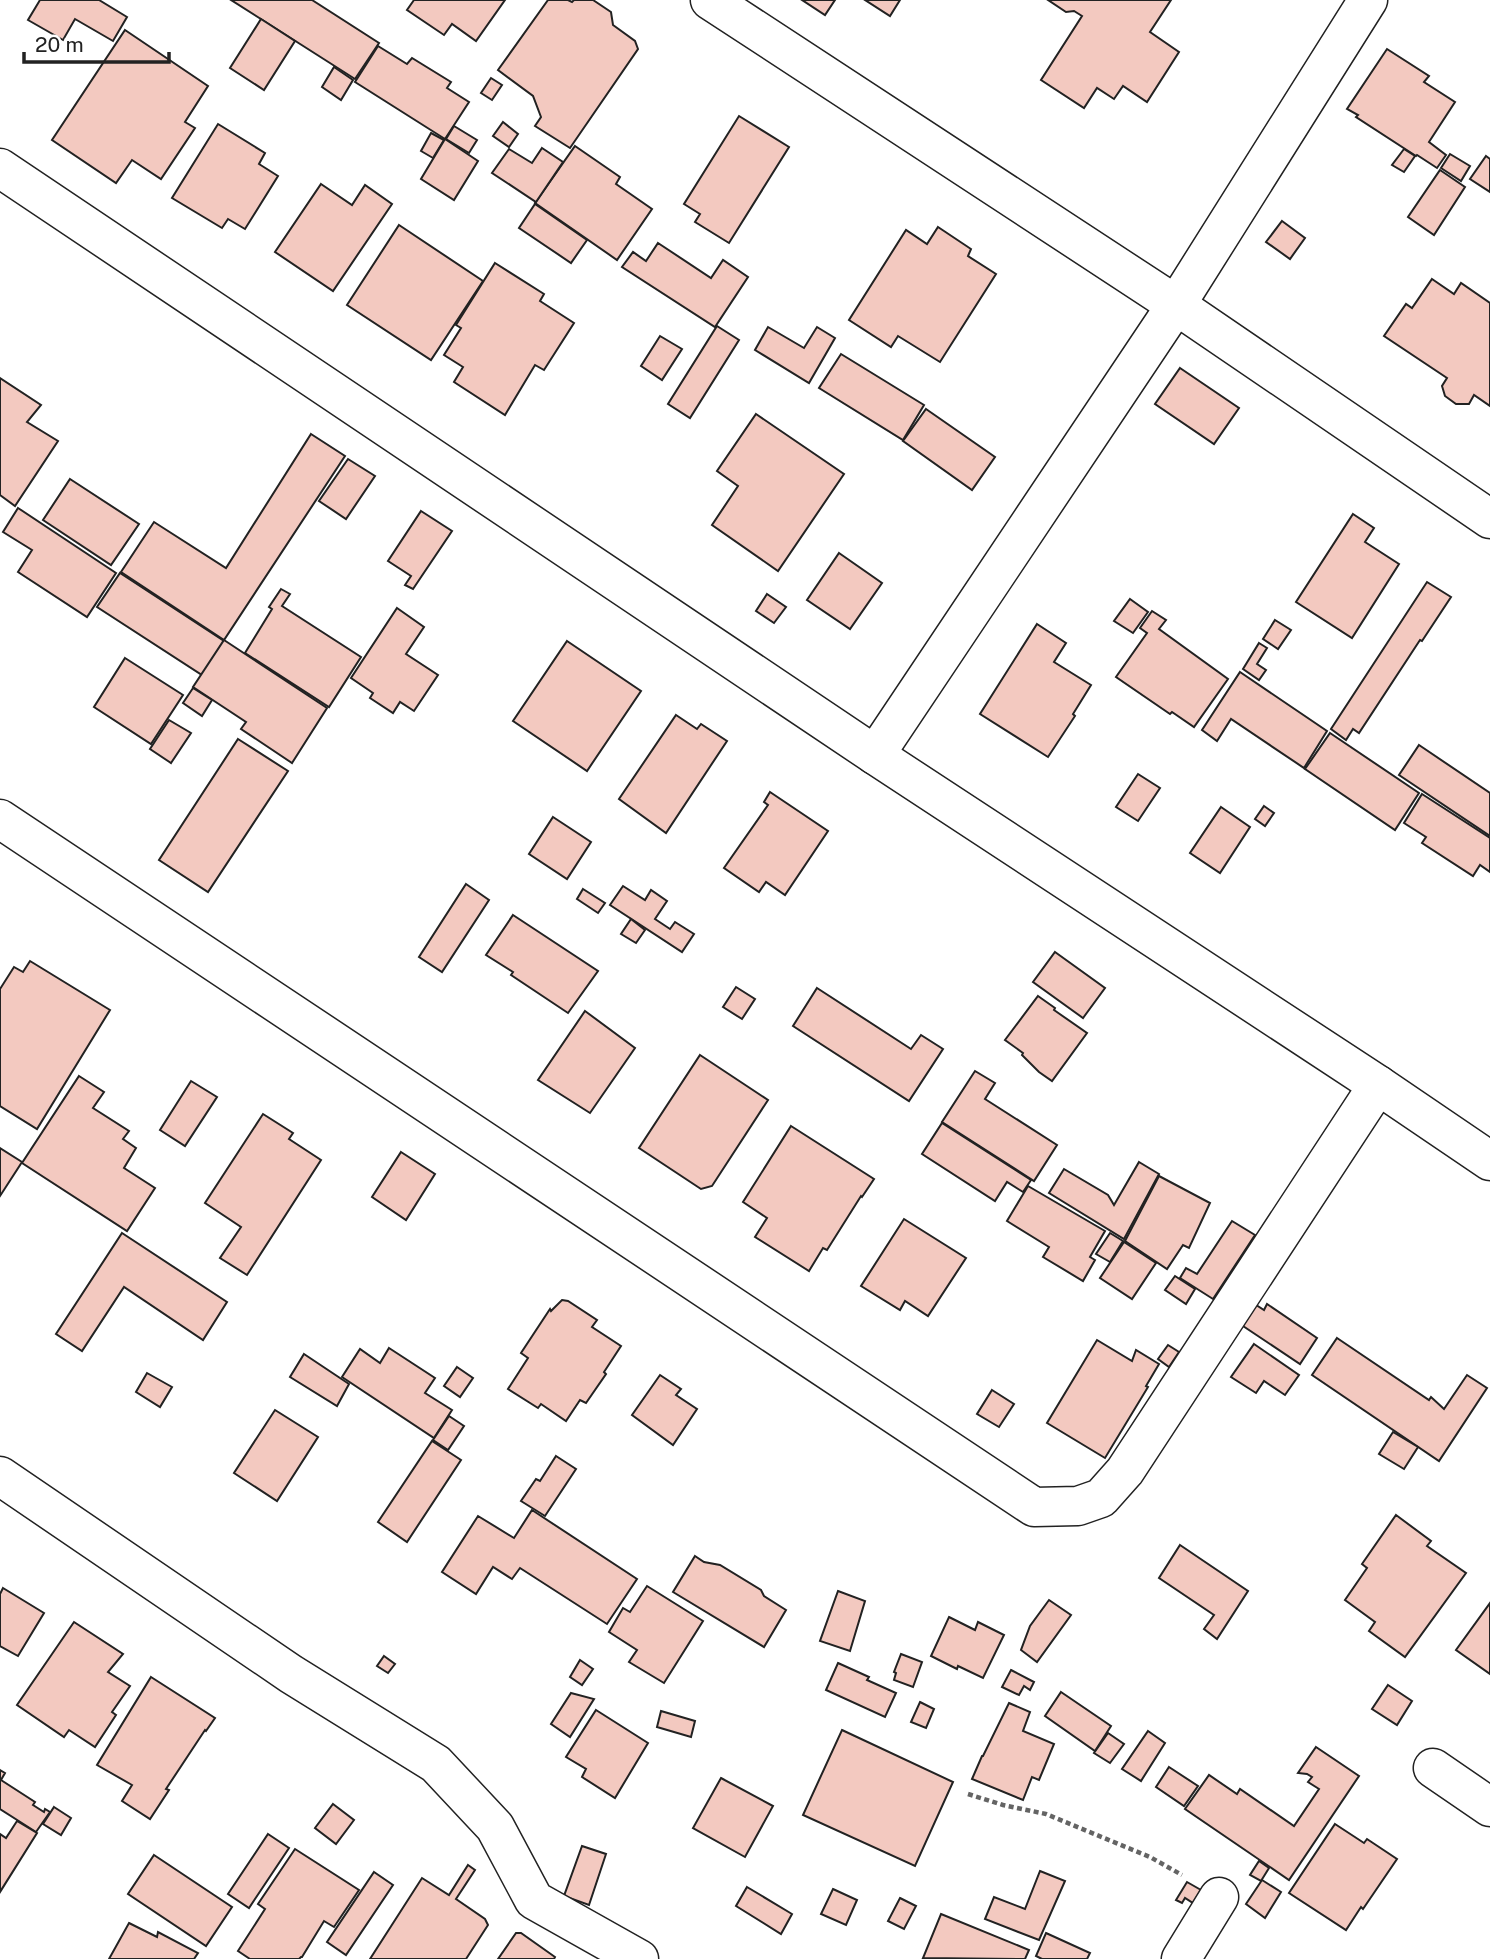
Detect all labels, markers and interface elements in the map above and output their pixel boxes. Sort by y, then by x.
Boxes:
scale bar [24,21,170,65]
text: 20 m [35,32,84,57]

